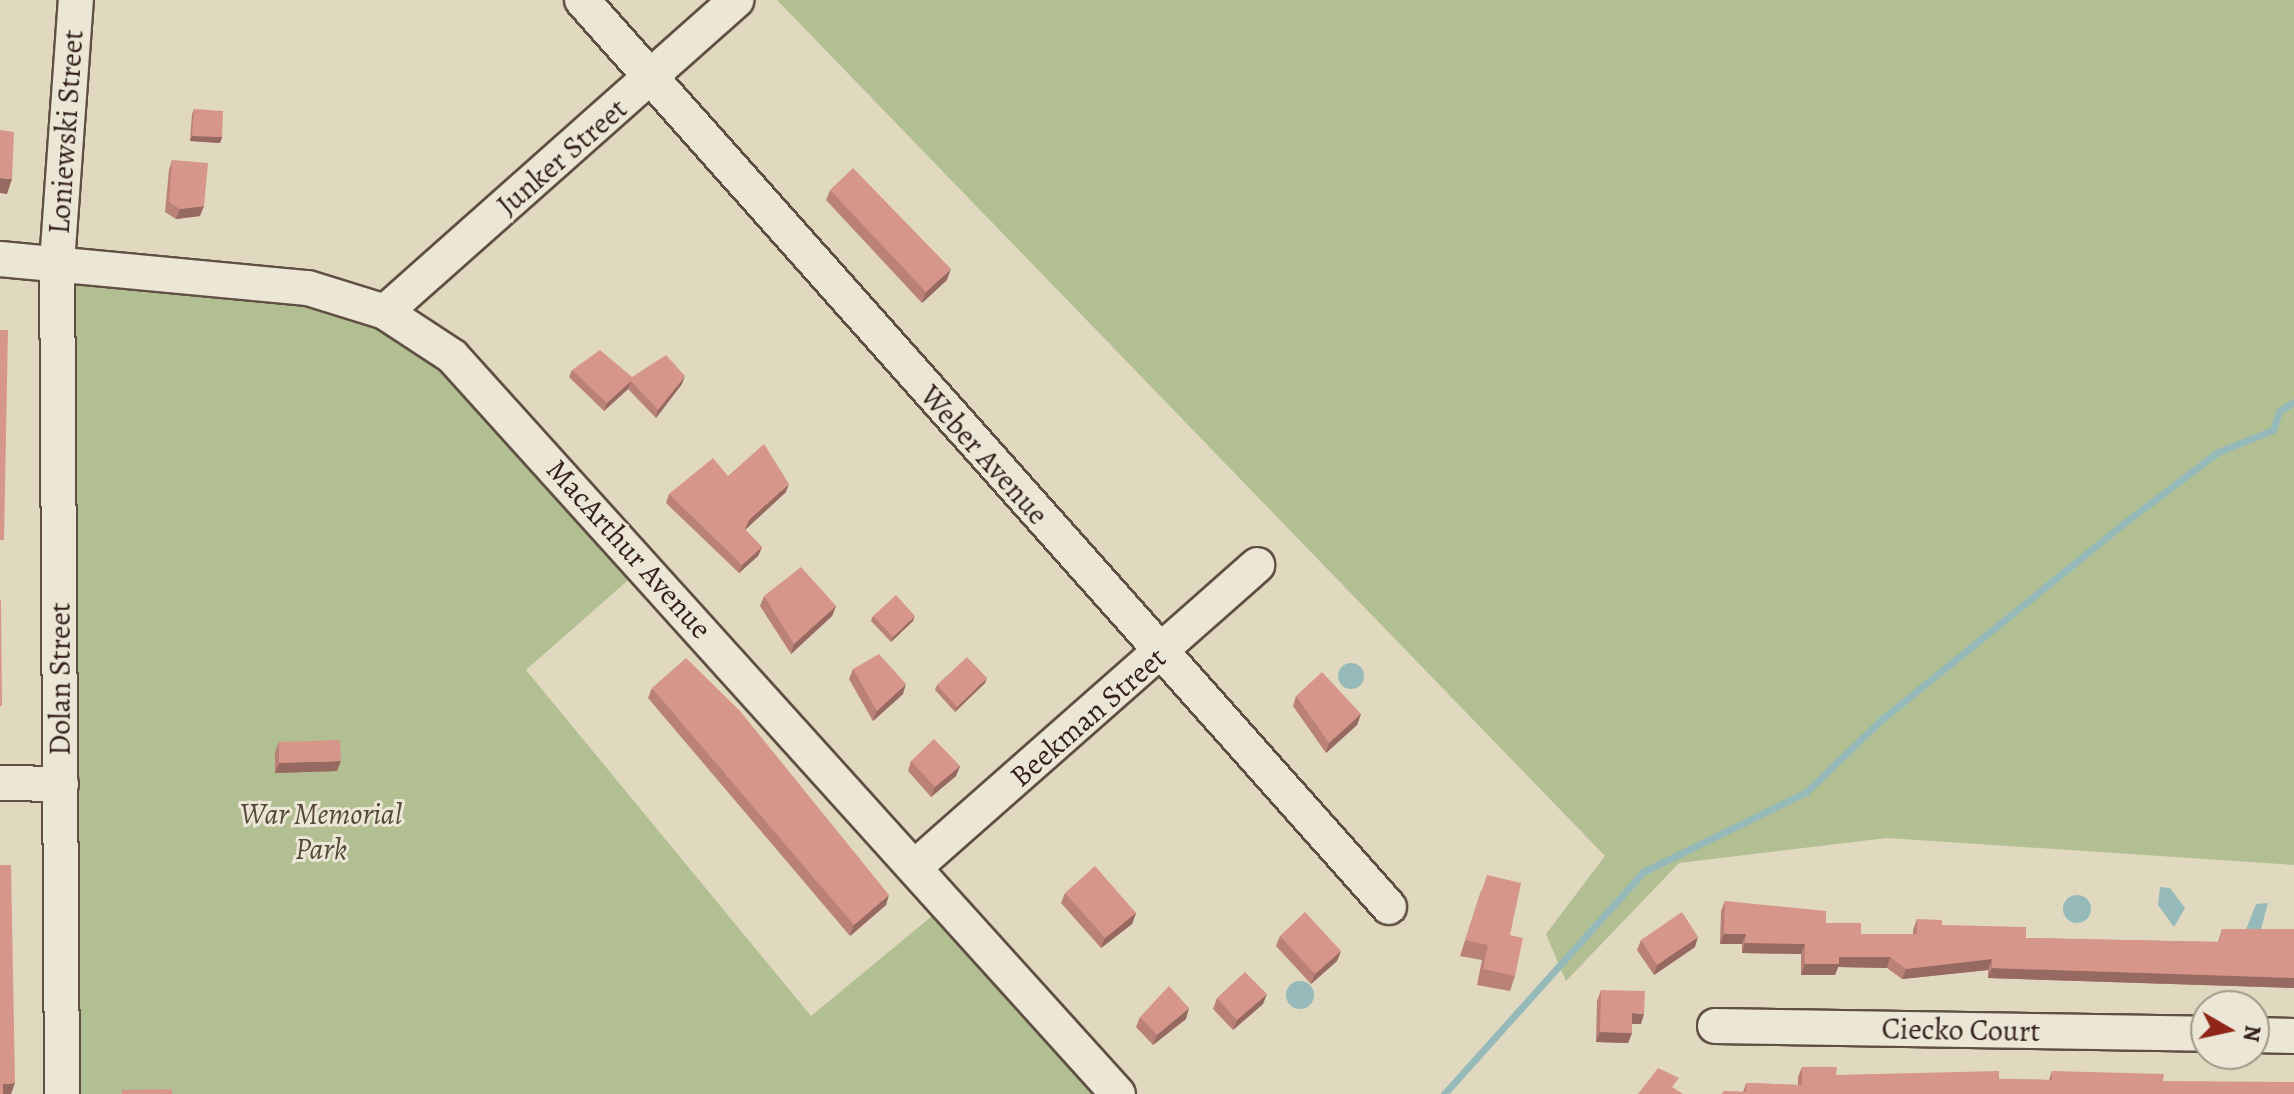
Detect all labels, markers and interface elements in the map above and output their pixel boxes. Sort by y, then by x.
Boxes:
street label: Loniewski Street [41,29,91,235]
street label: Junker Street [490,91,634,223]
street label: Weber Avenue [912,378,1056,532]
street label: MacArthur Avenue [539,452,719,646]
street label: Dolan Street [42,602,78,756]
street label: Beekman Street [1003,640,1173,794]
park label: War Memorial Park [240,796,402,866]
north arrow [2190,990,2270,1070]
street label: Ciecko Court [1881,1011,2041,1049]
text: N [2236,1023,2268,1044]

